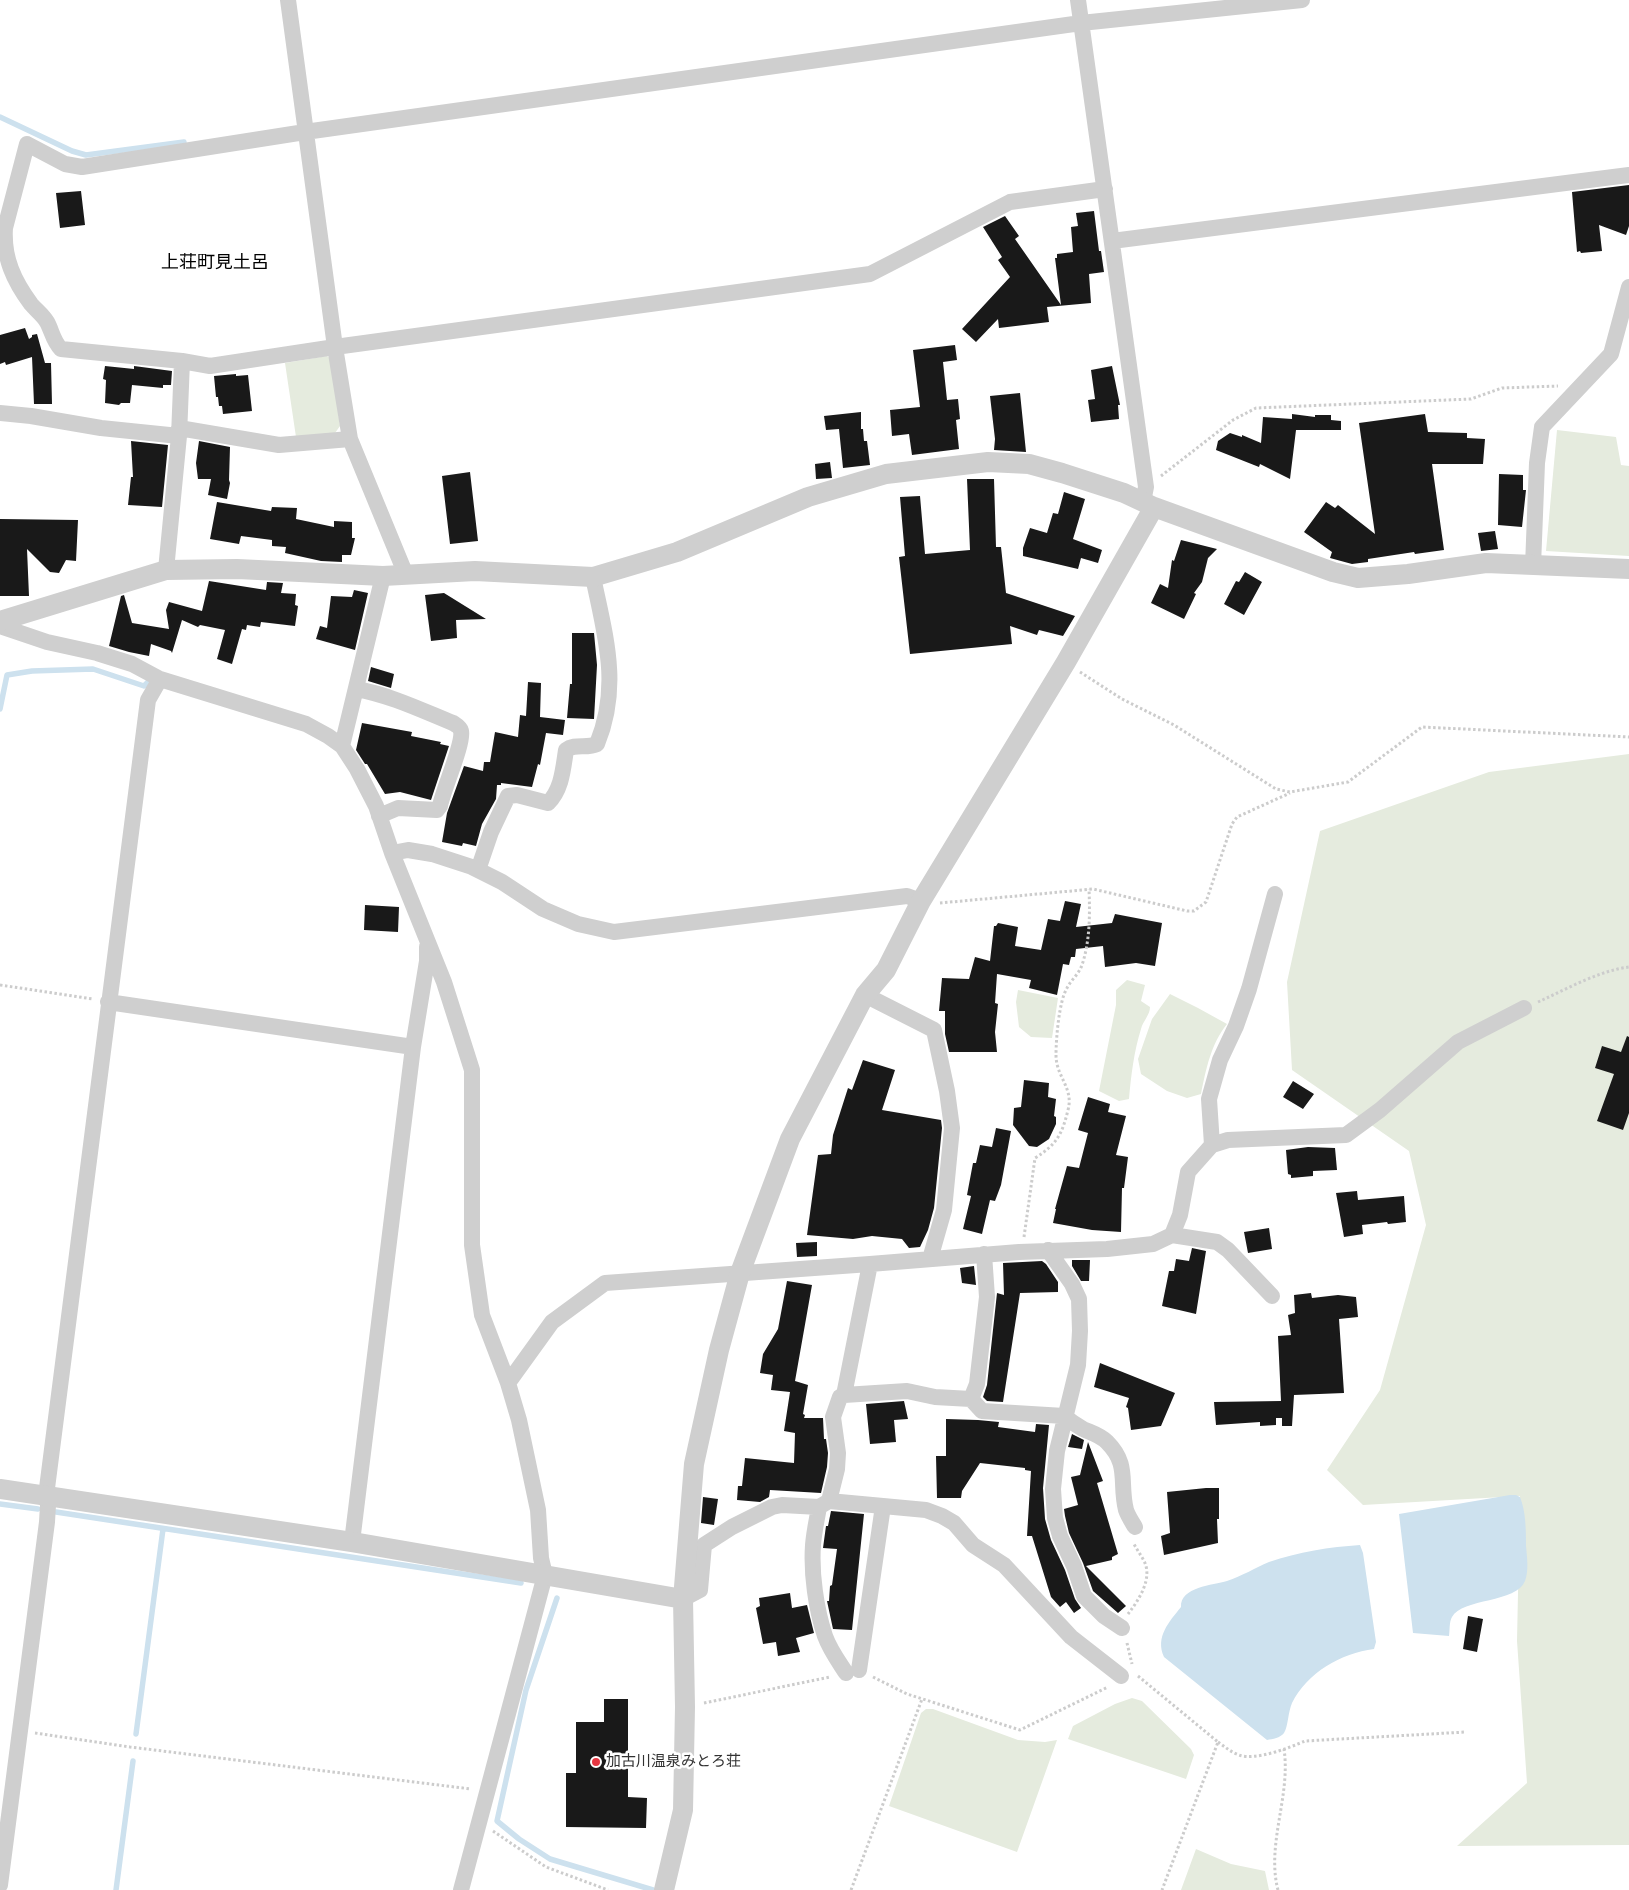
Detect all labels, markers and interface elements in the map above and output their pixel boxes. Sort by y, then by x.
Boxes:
district label: 上荘町見土呂 [161,253,269,275]
place label: 加古川温泉みとろ荘 [606,1753,741,1771]
marker: 加古川温泉みとろ荘 [590,1756,602,1768]

